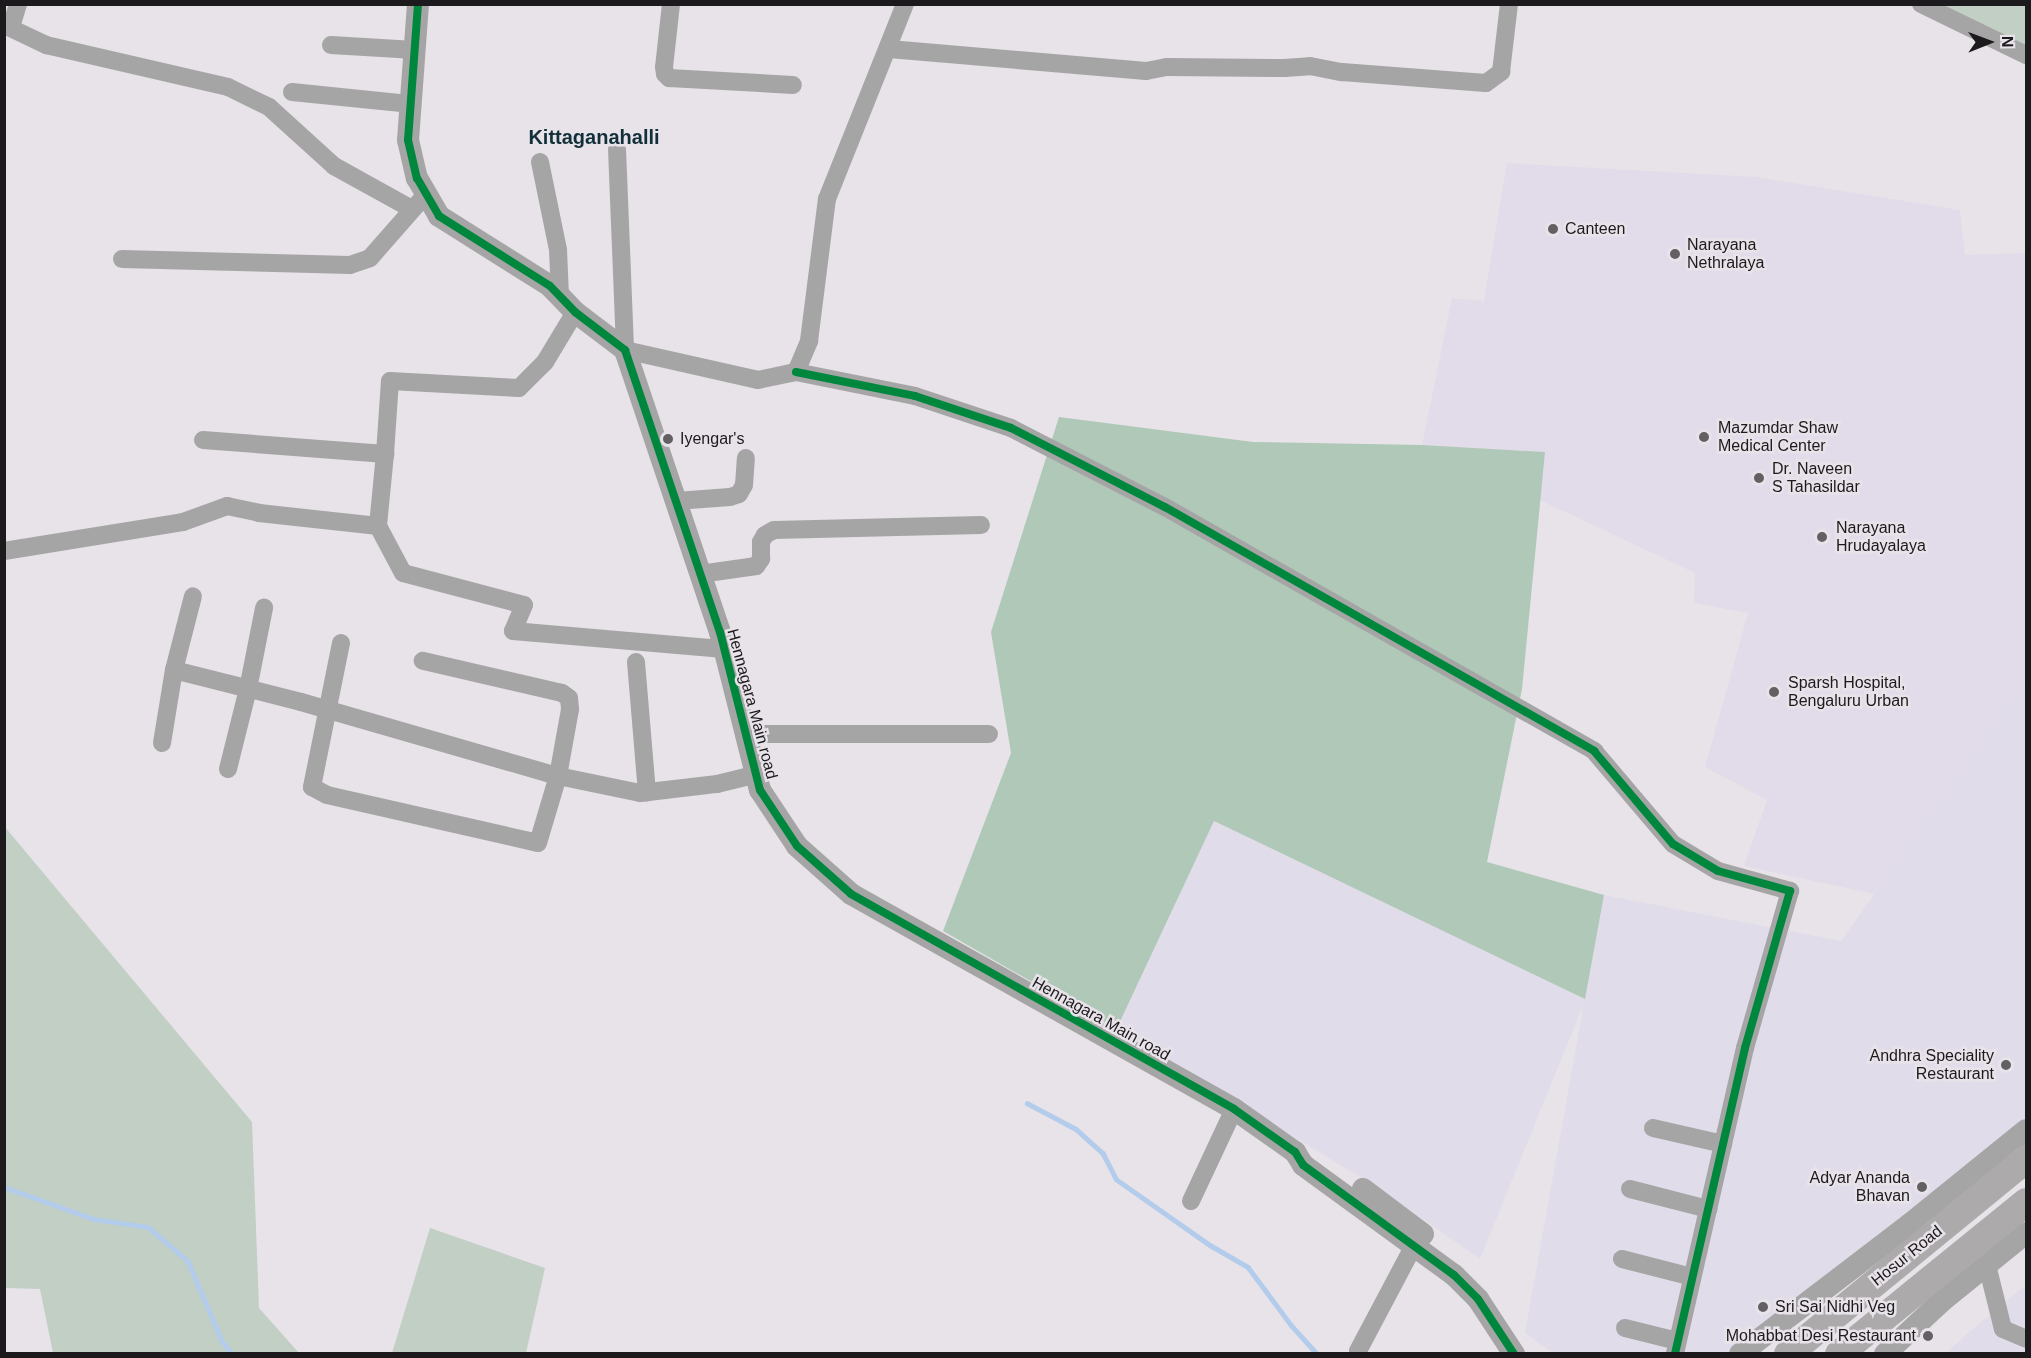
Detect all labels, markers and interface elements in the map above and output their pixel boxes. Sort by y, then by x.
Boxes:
north arrow [1959,12,2019,72]
text: N [1999,36,2016,48]
district label: Kittaganahalli [528,125,660,149]
place label: Canteen [1565,219,1625,239]
marker: Canteen [1546,222,1560,236]
place label: Narayana Nethralaya [1687,235,1764,273]
marker: Narayana Nethralaya [1668,247,1682,261]
place label: Mazumdar Shaw Medical Center [1718,418,1838,456]
marker: Mazumdar Shaw Medical Center [1695,428,1713,446]
place label: Iyengar's [680,429,744,449]
marker: Iyengar's [661,432,675,446]
place label: Dr. Naveen S Tahasildar [1772,459,1860,497]
marker: Dr. Naveen S Tahasildar [1750,469,1768,487]
place label: Narayana Hrudayalaya [1836,518,1926,556]
marker: Narayana Hrudayalaya [1813,528,1831,546]
street label: Hennagara Main road [723,627,781,781]
place label: Sparsh Hospital, Bengaluru Urban [1788,673,1909,711]
marker: Sparsh Hospital, Bengaluru Urban [1765,683,1783,701]
street label: Hennagara Main road [1029,973,1173,1065]
place label: Andhra Speciality Restaurant [1869,1046,1994,1084]
marker: Andhra Speciality Restaurant [1999,1058,2013,1072]
place label: Adyar Ananda Bhavan [1809,1168,1910,1206]
marker: Adyar Ananda Bhavan [1915,1180,1929,1194]
street label: Hosur Road [1868,1222,1946,1290]
place label: Sri Sai Nidhi Veg [1775,1297,1895,1317]
marker: Sri Sai Nidhi Veg [1756,1300,1770,1314]
place label: Mohabbat Desi Restaurant [1726,1326,1916,1346]
marker: Mohabbat Desi Restaurant [1921,1329,1935,1343]

